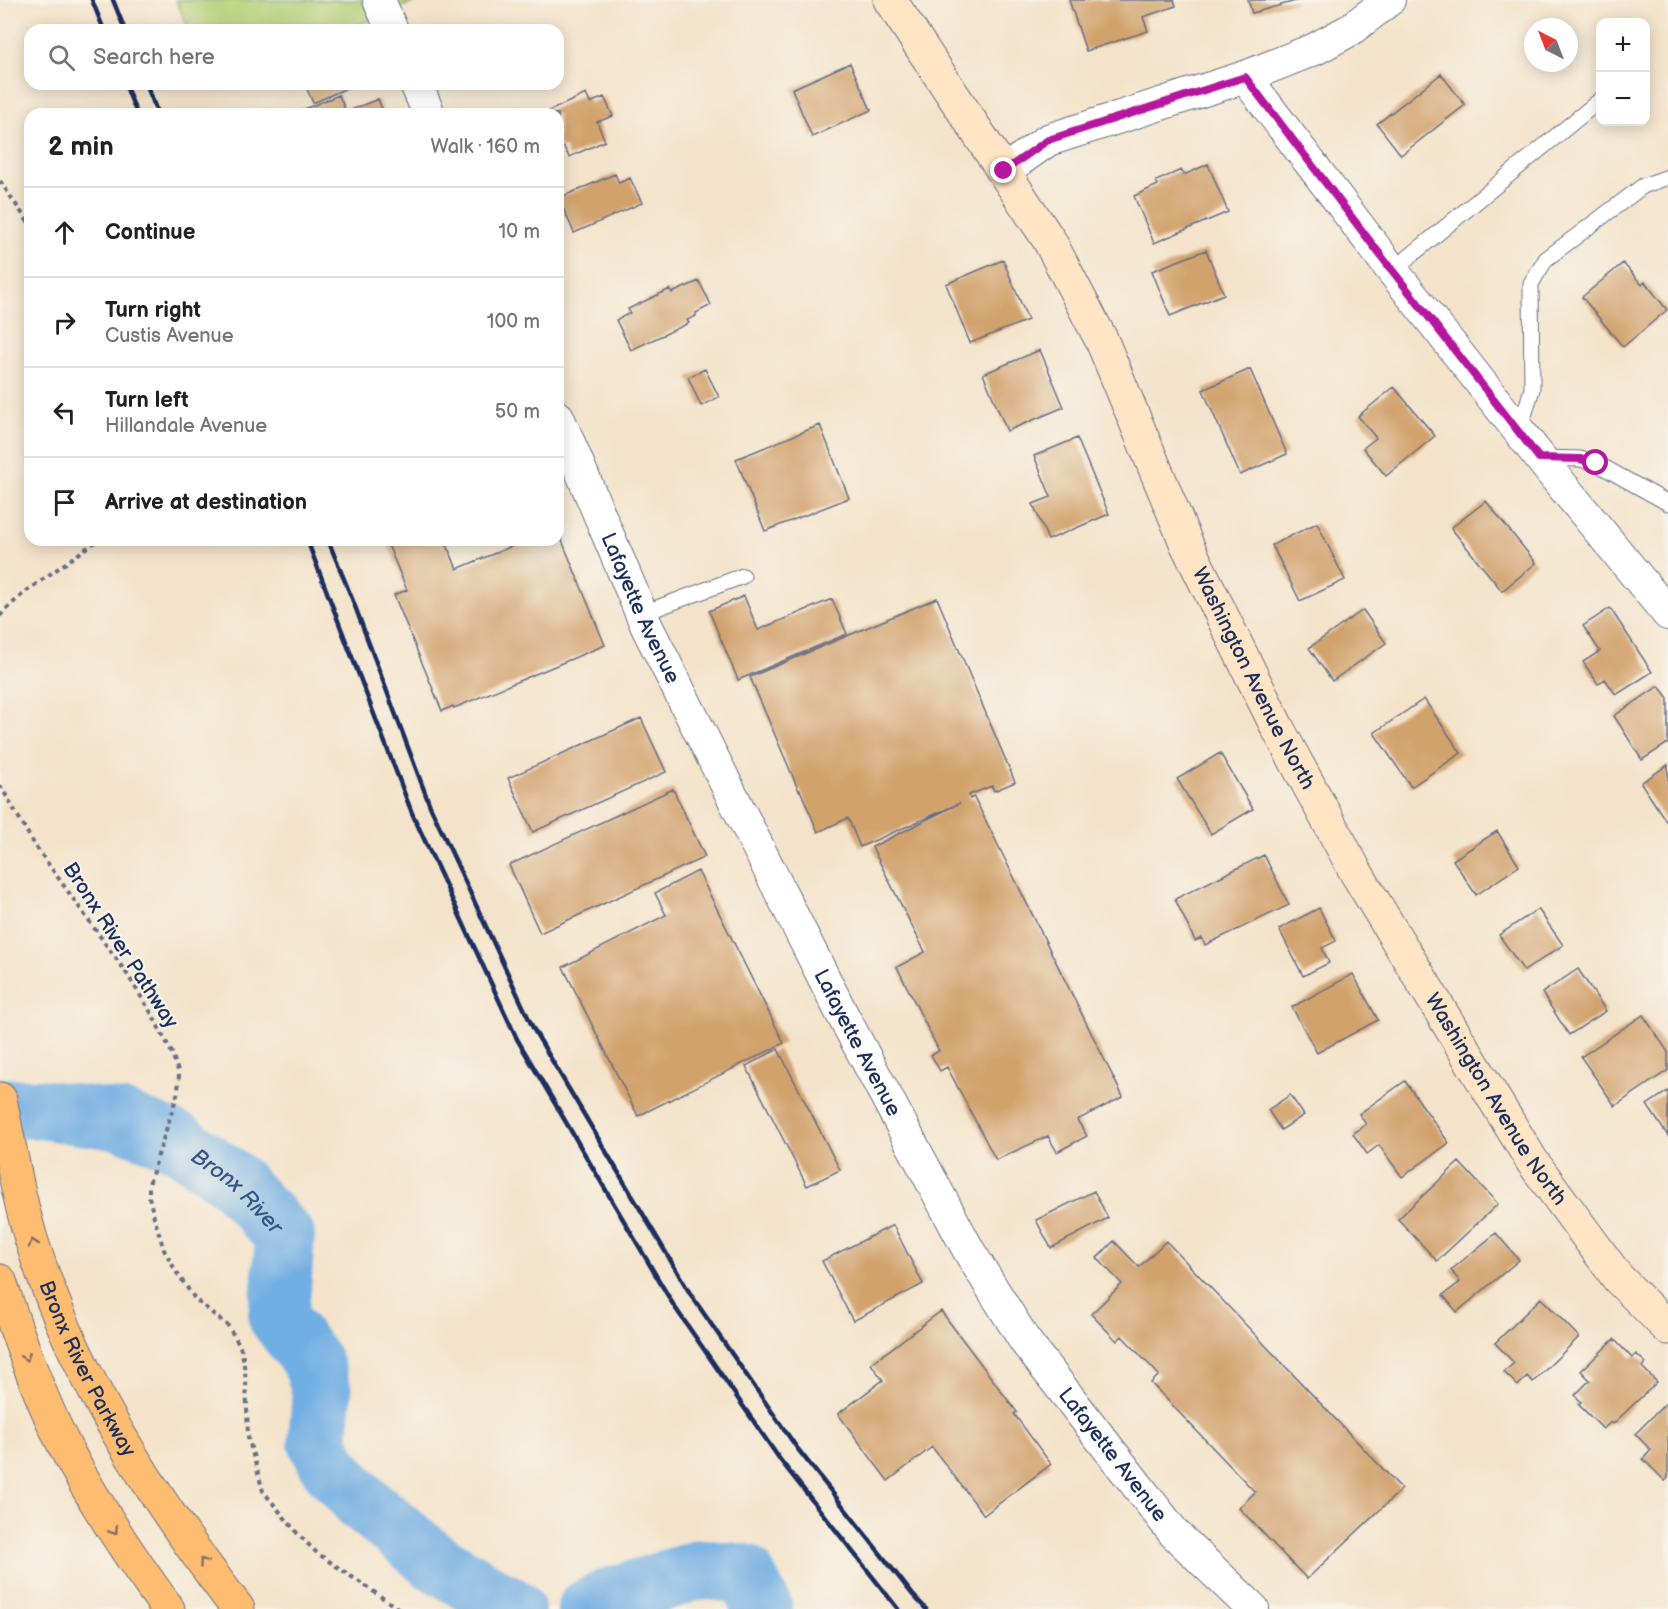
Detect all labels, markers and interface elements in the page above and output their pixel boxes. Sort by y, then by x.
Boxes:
north arrow [1524,18,1578,72]
map controls [1596,18,1650,126]
button: + [1596,18,1650,72]
search box [24,24,564,90]
icon: search [45,41,78,74]
text: Search here [93,44,215,71]
button: − [1596,72,1650,126]
text: 2 min [48,132,114,163]
text: Walk · 160 m [431,135,540,159]
route end [990,157,1016,183]
icon: ahead [48,216,81,249]
text: Continue [105,219,195,246]
text: 10 m [499,220,540,244]
text: Turn right [105,297,201,324]
icon: right [48,306,81,339]
text: 100 m [487,310,540,334]
text: Custis Avenue [105,324,234,348]
text: Turn left [105,387,189,414]
icon: left [48,396,81,429]
text: 50 m [495,400,540,424]
text: Hillandale Avenue [105,414,267,438]
route start [1582,449,1608,475]
icon: arrive [48,486,81,519]
text: Arrive at destination [105,489,307,516]
street label: Lafayette Avenue [595,529,685,687]
street label: Washington Avenue North [1187,563,1321,794]
street label: Bronx River Pathway [58,858,184,1033]
street label: Lafayette Avenue [808,965,906,1120]
street label: Washington Avenue North [1420,989,1572,1210]
water label: Bronx River [186,1143,289,1242]
one-way arrow [28,1238,40,1249]
street label: Bronx River Parkway [33,1277,141,1462]
one-way arrow [19,1351,32,1362]
street label: Lafayette Avenue [1053,1383,1172,1527]
one-way arrow [106,1525,118,1535]
one-way arrow [199,1558,210,1569]

